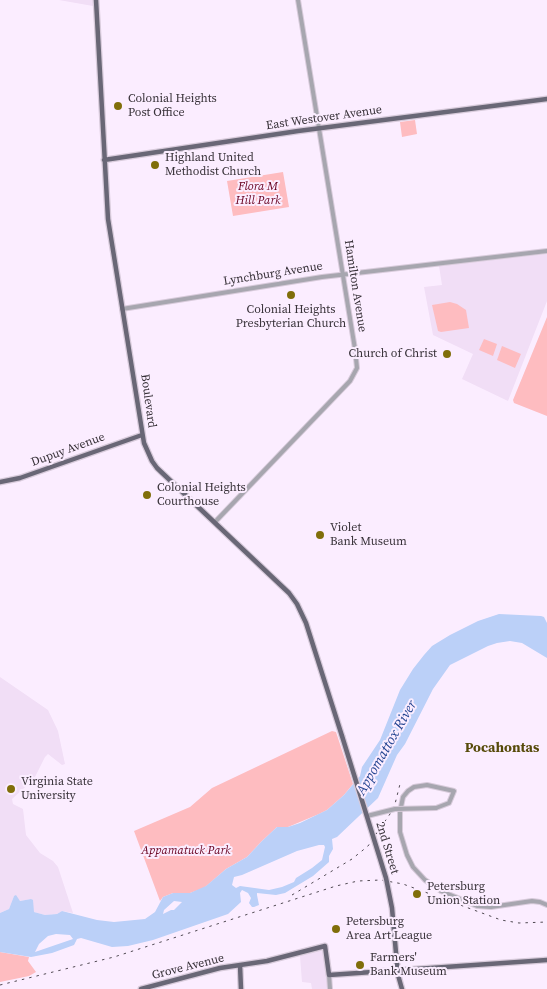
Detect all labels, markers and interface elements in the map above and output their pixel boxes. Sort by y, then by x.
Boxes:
place label: Colonial Heights Post Office [128,92,217,120]
marker: Colonial Heights Post Office [112,100,124,112]
street label: East Westover Avenue [265,103,383,133]
place label: Highland United Methodist Church [165,151,261,179]
marker: Highland United Methodist Church [149,159,161,171]
park label: Flora M Hill Park [235,180,281,208]
street label: Hamilton Avenue [341,239,369,333]
street label: Lynchburg Avenue [222,259,324,289]
marker: Colonial Heights Presbyterian Church [285,289,297,301]
place label: Colonial Heights Presbyterian Church [236,303,346,331]
place label: Church of Christ [348,347,437,361]
marker: Church of Christ [441,348,453,360]
street label: Boulevard [137,373,159,429]
street label: Dupuy Avenue [29,430,107,470]
place label: Colonial Heights Courthouse [157,481,246,509]
marker: Colonial Heights Courthouse [141,489,153,501]
place label: Violet Bank Museum [330,521,407,549]
marker: Violet Bank Museum [314,529,326,541]
water label: Appomattox River [353,698,421,798]
district label: Pocahontas [465,740,539,756]
place label: Virginia State University [21,775,93,803]
marker: Virginia State University [5,783,17,795]
street label: 2nd Street [372,820,402,876]
park label: Appamatuck Park [141,844,231,858]
place label: Petersburg Union Station [427,880,500,908]
marker: Petersburg Union Station [411,888,423,900]
place label: Petersburg Area Art League [346,915,432,943]
marker: Petersburg Area Art League [330,923,342,935]
street label: Grove Avenue [150,951,226,983]
place label: Farmers' Bank Museum [370,951,447,979]
marker: Farmers' Bank Museum [354,959,366,971]

